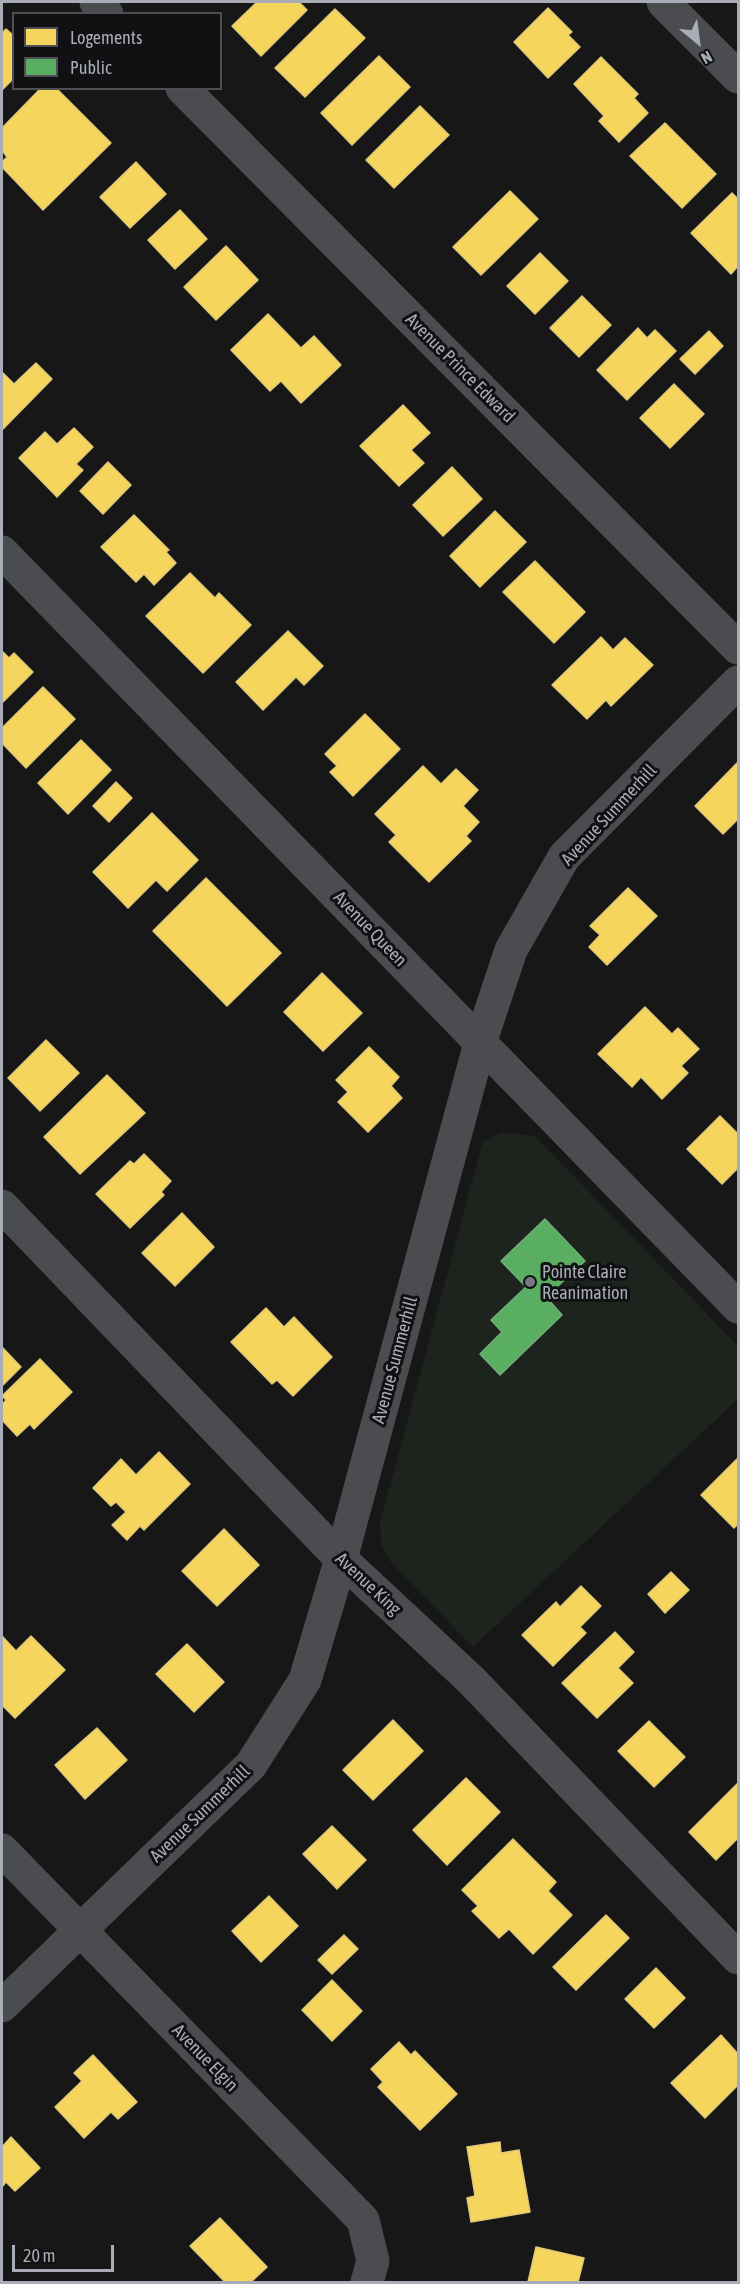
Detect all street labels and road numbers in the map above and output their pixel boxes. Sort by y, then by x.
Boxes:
street label: Avenue Prince Edward [401,309,519,427]
street label: Avenue Summerhill [557,760,661,870]
street label: Avenue Queen [329,887,411,971]
street label: Avenue Summerhill [368,1294,422,1426]
street label: Avenue King [331,1548,405,1620]
street label: Avenue Summerhill [146,1761,254,1867]
street label: Avenue Elgin [168,2020,242,2096]

